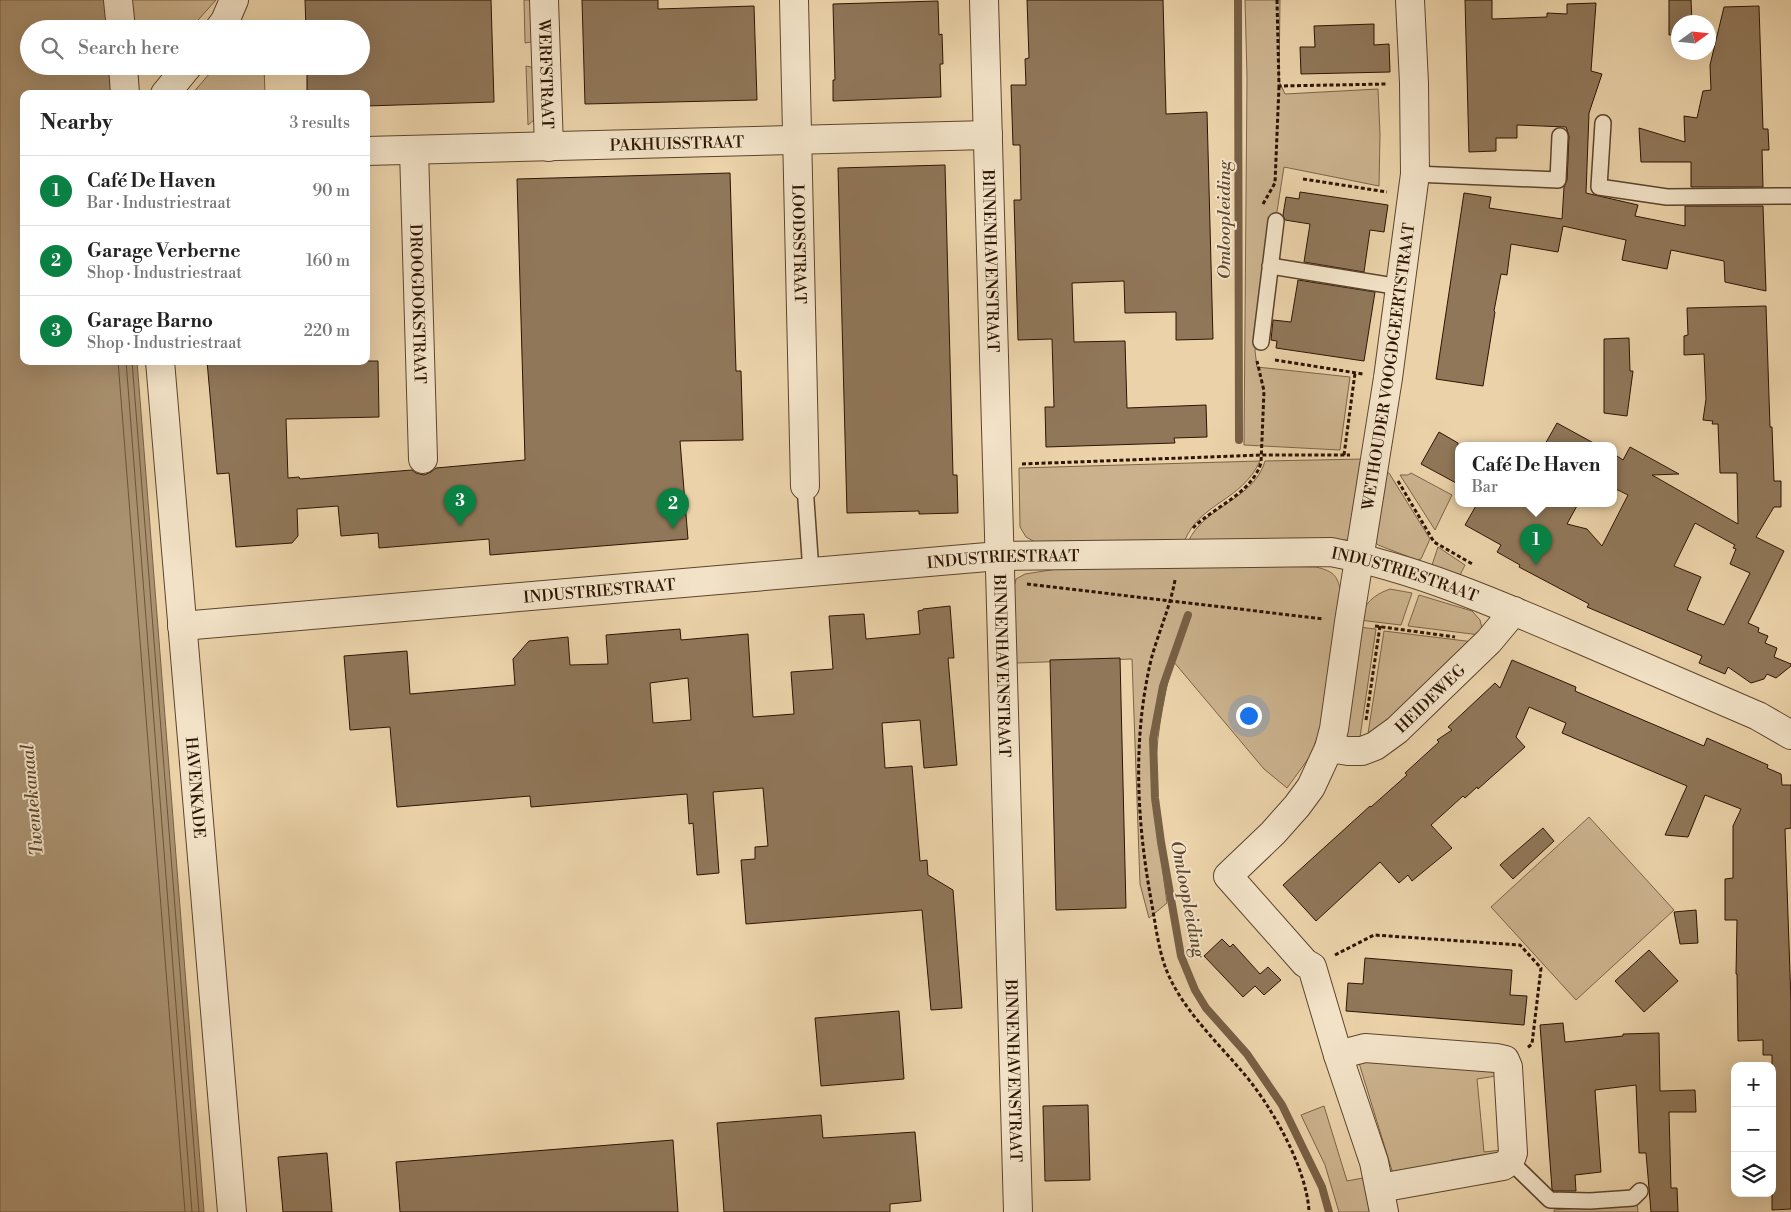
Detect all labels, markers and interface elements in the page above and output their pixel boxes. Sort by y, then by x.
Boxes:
north arrow [1671,15,1716,60]
street label: WERFSTRAAT [534,18,557,129]
search box [20,20,370,75]
icon: search [38,34,66,62]
text: Search here [78,36,179,60]
text: Nearby [40,110,113,136]
text: 3 results [289,113,350,133]
street label: PAKHUISSTRAAT [609,132,745,156]
water label: Omloopleiding [1213,160,1236,279]
street label: BINNENHAVENSTRAAT [978,168,1003,353]
text: Café De Haven [87,169,216,193]
text: 1 [52,181,60,201]
text: 90 m [312,181,350,201]
street label: LOODSSTRAAT [787,184,810,304]
text: Bar · Industriestraat [87,193,231,213]
street label: WETHOUDER VOOGDGEERTSTRAAT [1358,222,1419,513]
street label: DROOGDOKSTRAAT [405,224,430,384]
text: Garage Verberne [87,239,240,263]
text: 2 [51,251,61,271]
text: 160 m [306,251,350,271]
text: Shop · Industriestraat [87,263,242,283]
text: Garage Barno [87,309,213,333]
text: 3 [51,321,61,341]
text: 220 m [304,321,350,341]
text: Shop · Industriestraat [87,333,242,353]
popup [1455,442,1617,507]
text: Café De Haven [1472,453,1600,477]
text: Bar [1472,477,1498,497]
pin: 3 [444,485,476,526]
pin: 2 [657,488,689,529]
pin: 1 [1520,524,1552,565]
street label: INDUSTRIESTRAAT [1329,543,1481,607]
street label: INDUSTRIESTRAAT [926,546,1080,573]
street label: BINNENHAVENSTRAAT [989,573,1014,758]
street label: INDUSTRIESTRAAT [523,575,677,608]
street label: HEIDEWEG [1391,660,1470,738]
your location [1236,703,1262,729]
street label: HAVENKADE [181,736,209,839]
water label: Twentekanaal [16,743,49,857]
water label: Omloopleiding [1165,839,1210,960]
street label: BINNENHAVENSTRAAT [1000,978,1026,1162]
map controls [1731,1062,1776,1197]
button: + [1731,1062,1776,1107]
button: − [1731,1107,1776,1152]
button: layers [1731,1152,1776,1197]

